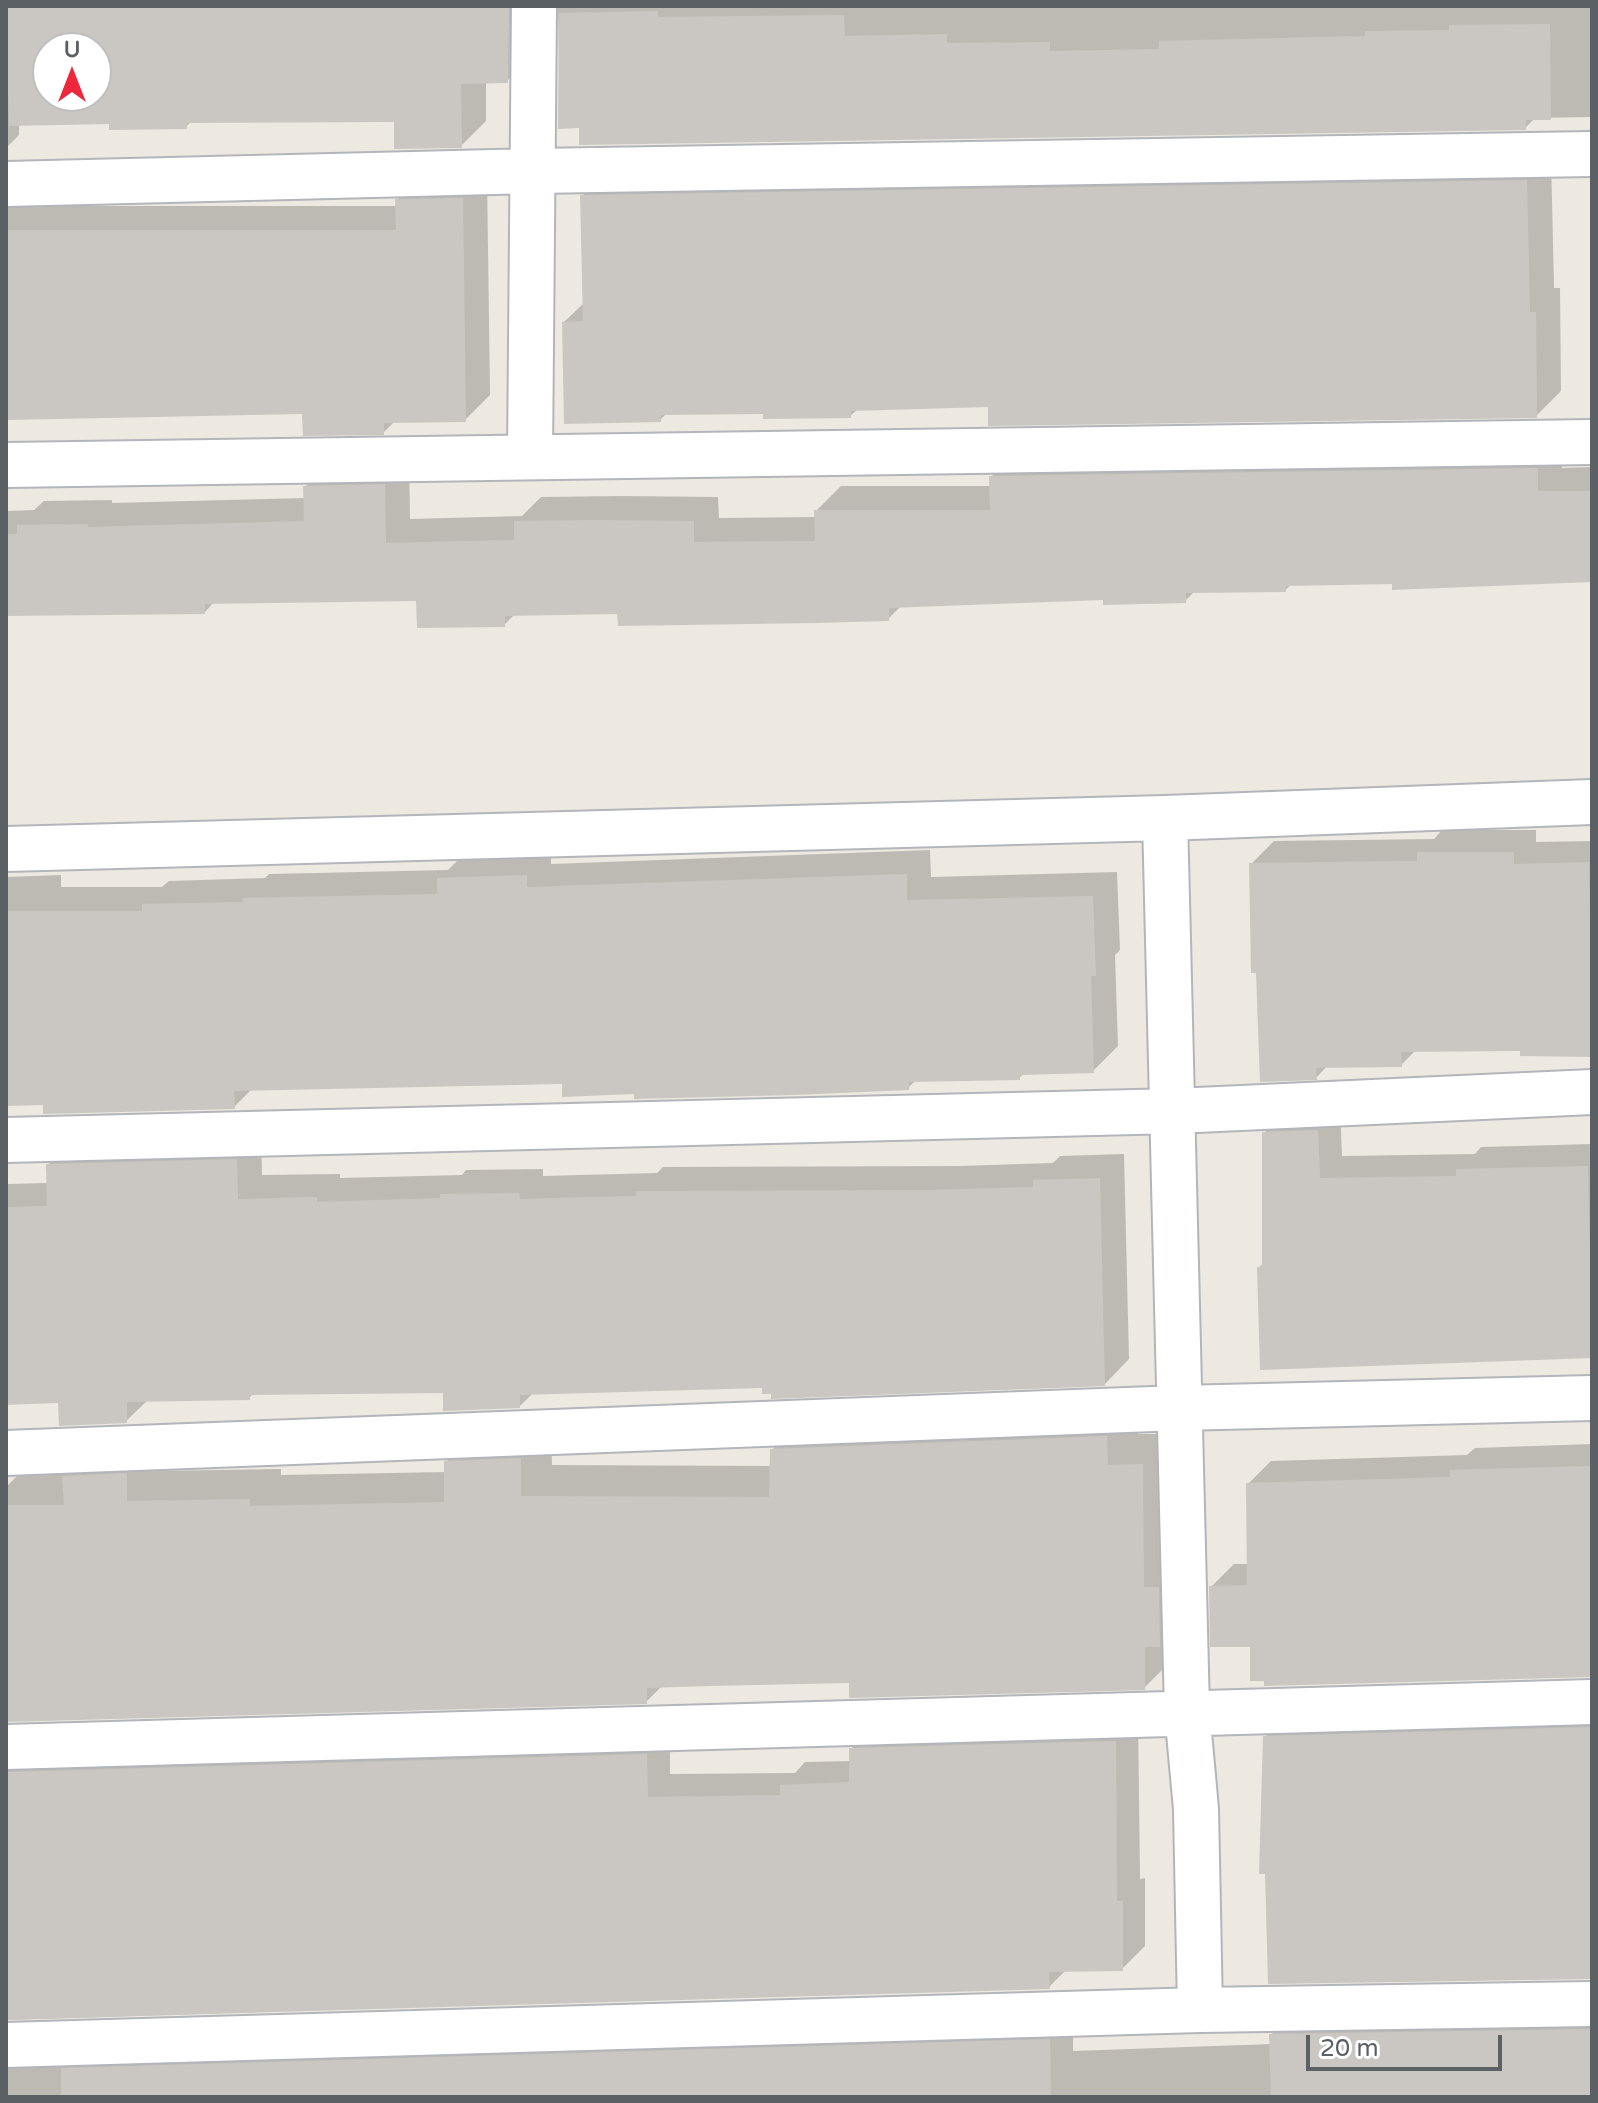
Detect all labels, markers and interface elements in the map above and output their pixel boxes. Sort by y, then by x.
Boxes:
north arrow [32,32,112,112]
text: U [64,37,80,63]
scale bar [1310,2019,1506,2069]
text: 20 m [1320,2034,1378,2063]

